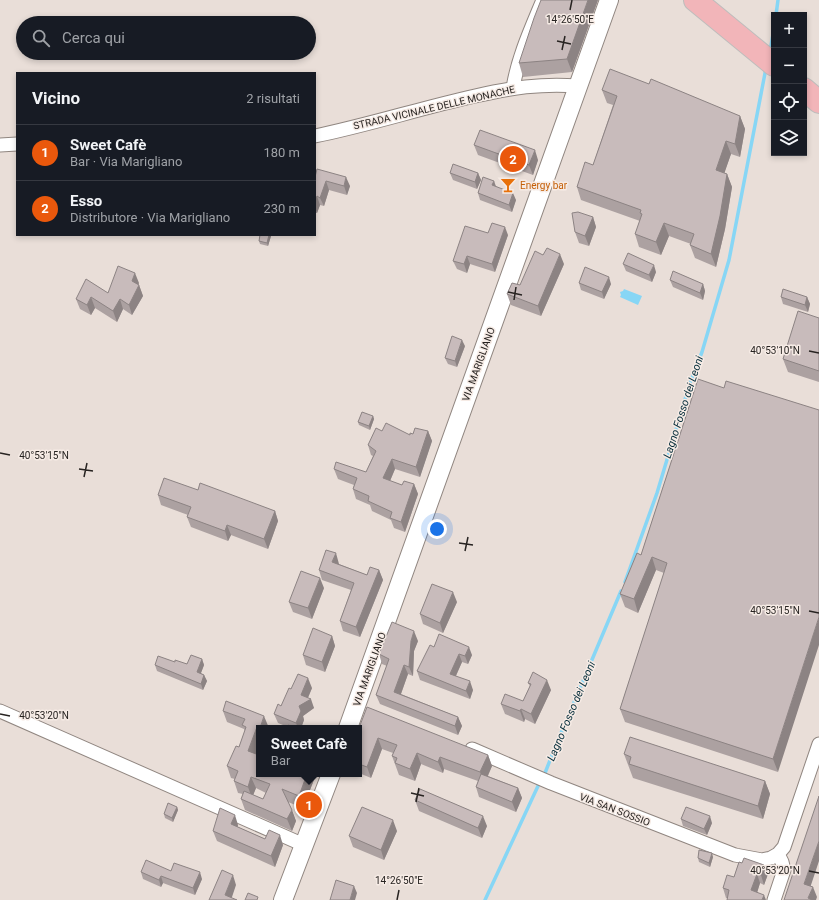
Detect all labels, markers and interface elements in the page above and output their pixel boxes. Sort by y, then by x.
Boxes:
map controls [771,12,807,156]
button: + [771,12,807,48]
text: 14°26'50"E [546,14,594,25]
search box [16,16,316,60]
icon: search [30,27,52,49]
text: Cerca qui [62,29,125,47]
button: − [771,48,807,84]
street label: STRADA VICINALE DELLE MONACHE [352,83,516,131]
button: locate [771,84,807,120]
text: Vicino [32,88,80,108]
text: 2 risultati [246,91,300,106]
button: layers [771,120,807,156]
text: Sweet Cafè [70,136,146,154]
pin: 2 [500,144,526,174]
text: 1 [41,145,49,160]
text: 180 m [263,145,300,160]
text: Bar · Via Marigliano [70,154,182,169]
bar icon: Energy bar [499,176,517,194]
place label: Energy bar [520,180,568,191]
text: Esso [70,192,102,210]
text: 2 [41,201,49,216]
text: 230 m [263,201,300,216]
text: Distributore · Via Marigliano [70,210,230,225]
street label: VIA MARIGLIANO [460,326,497,403]
text: 40°53'10"N [750,345,800,356]
water label: Lagno Fosso dei Leoni [661,354,706,460]
text: 40°53'15"N [19,450,69,461]
your location [427,519,447,539]
text: 40°53'15"N [750,605,800,616]
street label: VIA MARIGLIANO [351,631,388,708]
water label: Lagno Fosso dei Leoni [545,659,598,763]
text: 40°53'20"N [19,710,69,721]
popup [256,725,362,777]
text: Sweet Cafè [271,735,347,753]
text: Bar [271,753,290,768]
pin: 1 [296,790,322,820]
street label: VIA SAN SOSSIO [578,791,652,828]
text: 40°53'20"N [750,865,800,876]
text: 14°26'50"E [375,875,423,886]

